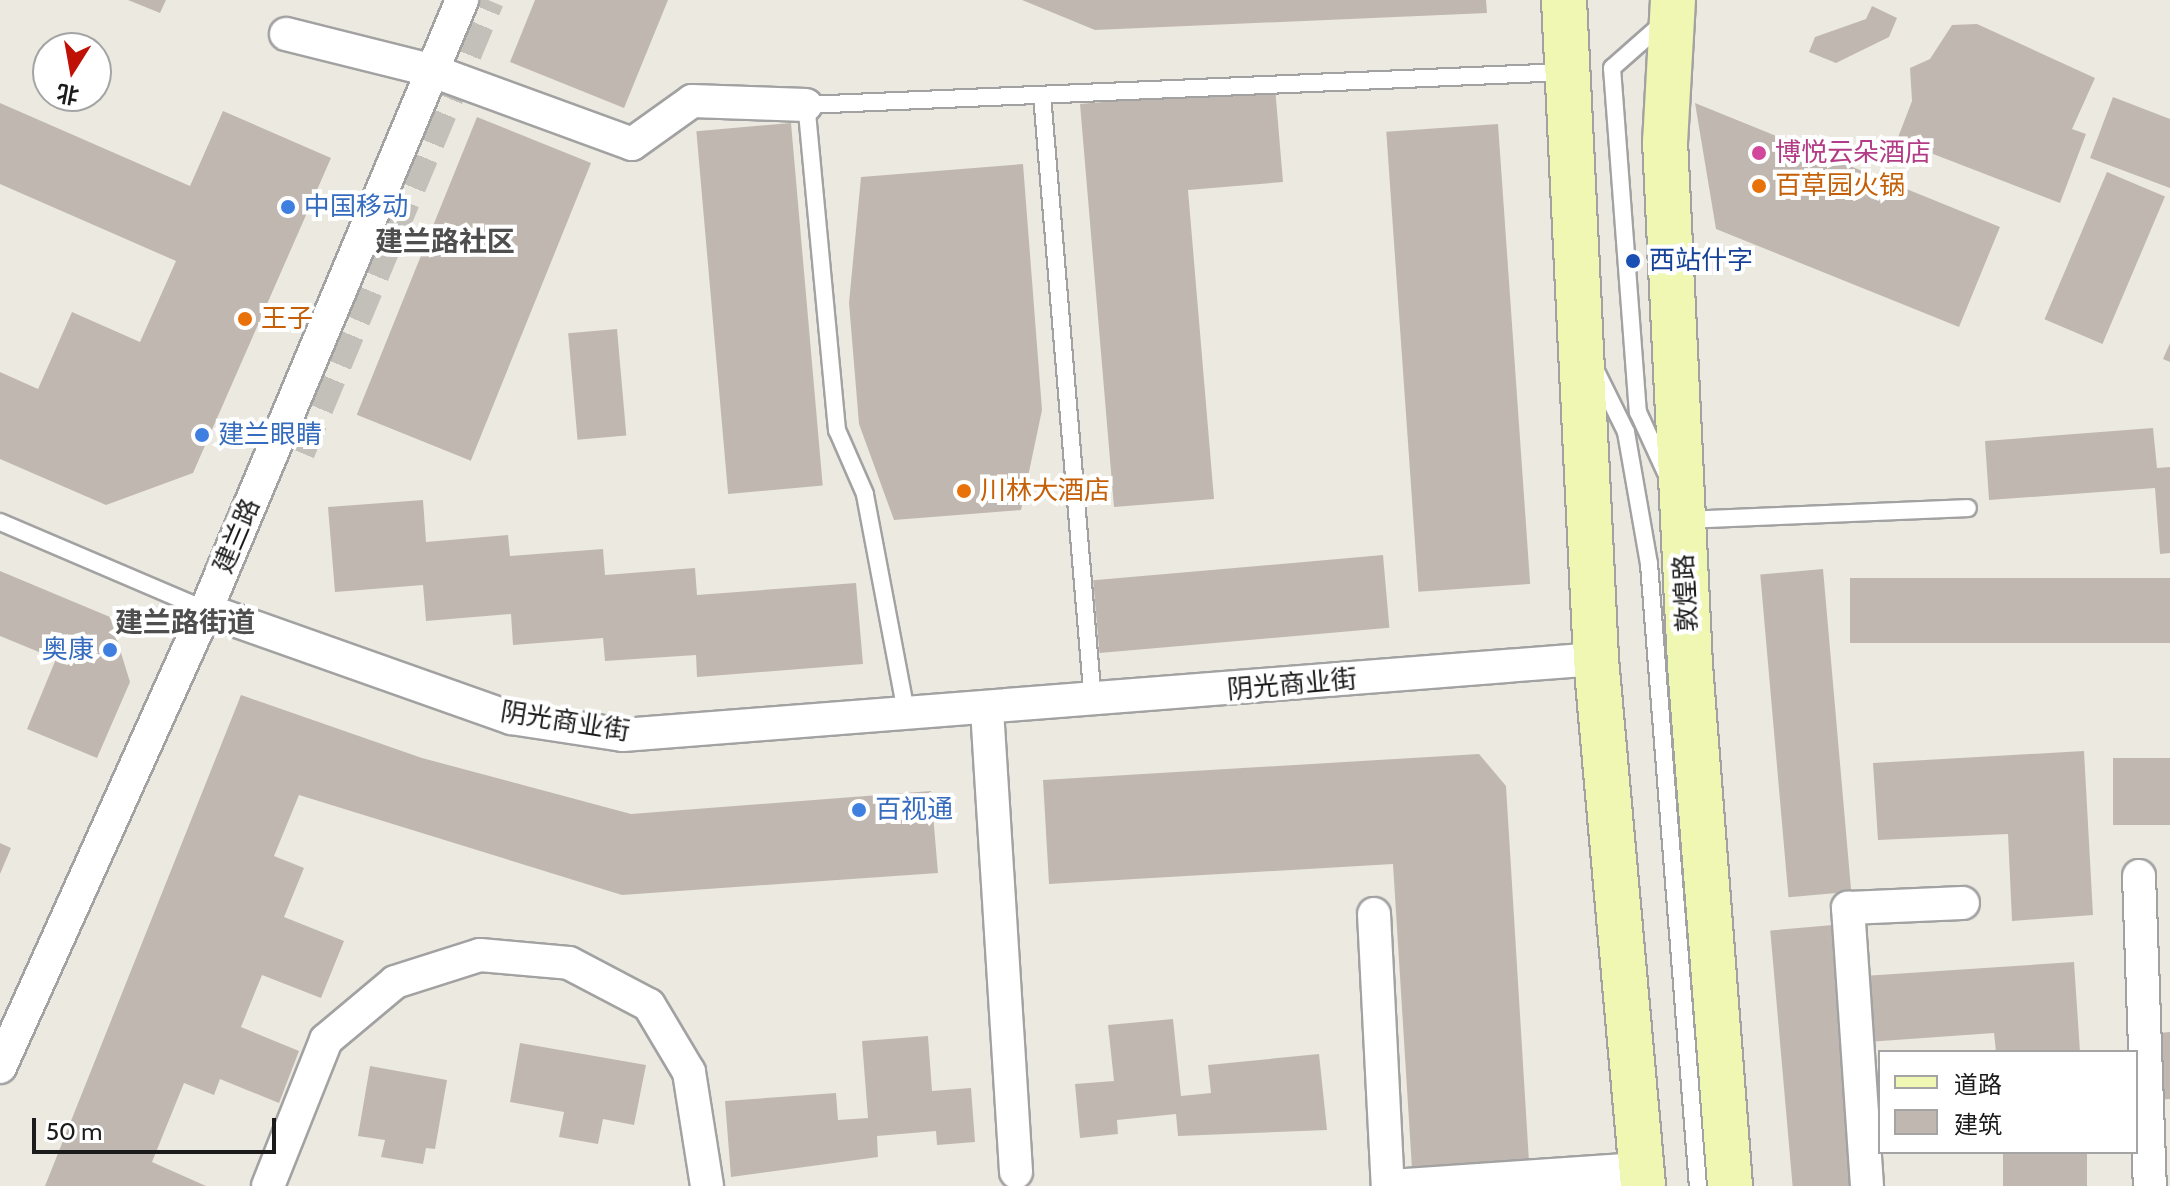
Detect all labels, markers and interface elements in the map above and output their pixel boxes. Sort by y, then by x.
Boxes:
north arrow [32,32,112,112]
text: 北 [54,79,81,109]
place label: 博悦云朵酒店 [1775,137,1931,169]
marker: 博悦云朵酒店 [1750,144,1768,162]
place label: 百草园火锅 [1775,170,1905,202]
marker: 百草园火锅 [1750,177,1768,195]
place label: 中国移动 [304,191,408,223]
marker: 中国移动 [279,198,297,216]
district label: 建兰路社区 [375,224,515,258]
place label: 西站什字 [1649,245,1753,277]
marker: 西站什字 [1624,252,1642,270]
place label: 王子 [261,303,313,335]
marker: 王子 [236,310,254,328]
place label: 建兰眼睛 [218,419,322,451]
marker: 建兰眼睛 [193,426,211,444]
place label: 川林大酒店 [980,475,1110,507]
marker: 川林大酒店 [955,482,973,500]
street label: 建兰路 [207,494,267,578]
street label: 敦煌路 [1668,553,1704,633]
district label: 建兰路街道 [115,605,255,639]
place label: 奥康 [42,634,94,666]
marker: 奥康 [101,641,119,659]
street label: 阴光商业街 [1226,664,1358,706]
street label: 阴光商业街 [498,696,632,748]
place label: 百视通 [875,794,953,826]
marker: 百视通 [850,801,868,819]
legend [1878,1050,2138,1154]
text: 道路 [1954,1070,2002,1099]
scale bar [36,1102,280,1152]
text: 建筑 [1954,1110,2002,1139]
text: 50 m [46,1117,102,1146]

